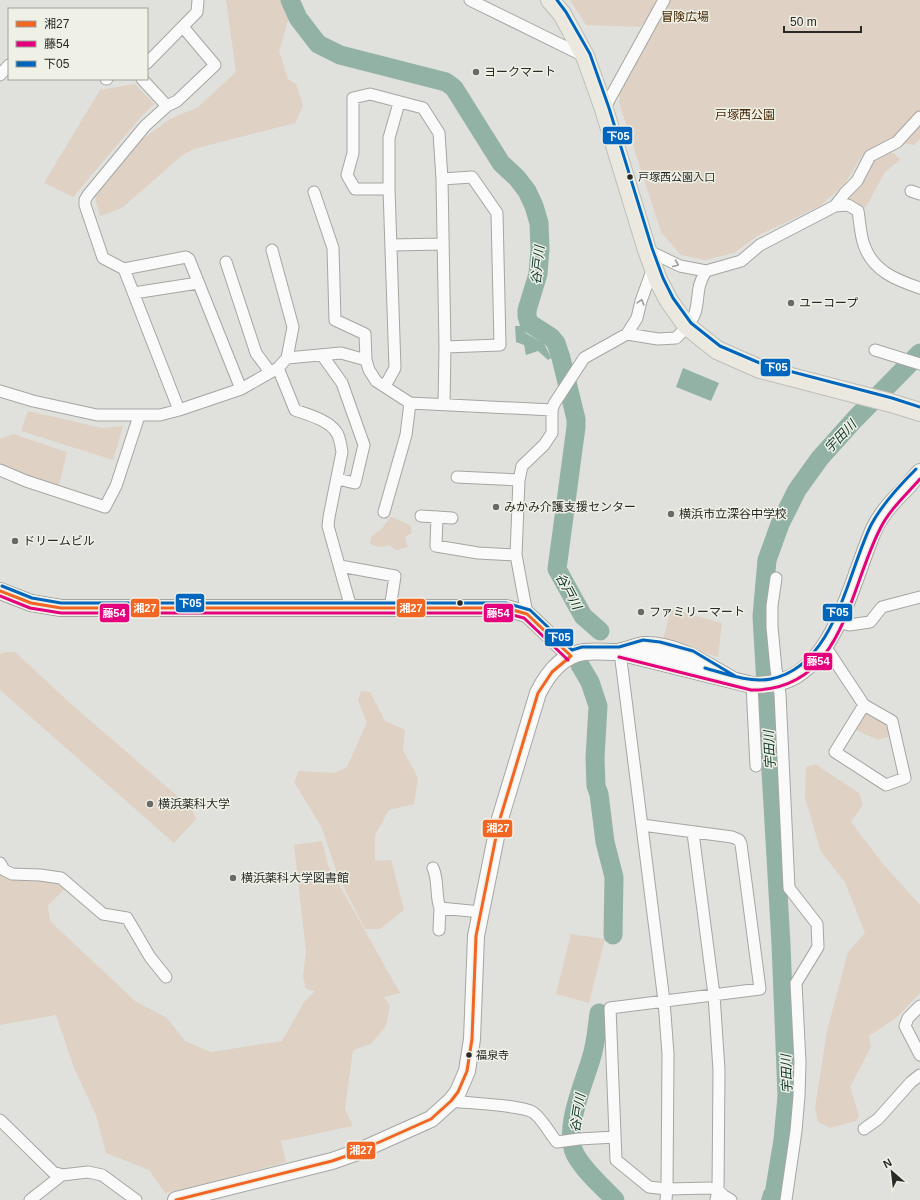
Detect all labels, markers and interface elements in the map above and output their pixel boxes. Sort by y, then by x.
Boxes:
legend [8,8,148,80]
scale bar [784,8,861,34]
park label: 冒険広場 [661,10,709,24]
text: 50 m [790,15,817,29]
text: 湘27 [44,17,70,31]
text: 藤54 [44,37,70,51]
text: 下05 [44,57,70,71]
place label: ヨークマート [484,65,556,79]
marker: ヨークマート [471,67,481,77]
park label: 戸塚西公園 [715,108,775,122]
line badge: 下05 [602,126,633,145]
text: 下05 [606,130,630,142]
place label: 戸塚西公園入口 [638,171,715,183]
marker: 戸塚西公園入口 [625,172,635,182]
water label: 谷戸川 [528,243,547,285]
one-way arrow [672,259,679,267]
place label: ユーコープ [799,296,858,310]
one-way arrow [636,298,645,305]
marker: ユーコープ [786,298,796,308]
line badge: 下05 [760,358,791,377]
text: 下05 [764,361,788,373]
water label: 宇田川 [821,416,861,456]
place label: みかみ介護支援センター [504,500,636,514]
marker: みかみ介護支援センター [491,502,501,512]
place label: 横浜市立深谷中学校 [679,507,787,521]
marker: 横浜市立深谷中学校 [666,509,676,519]
place label: ドリームビル [23,534,95,548]
marker: ドリームビル [10,536,20,546]
water label: 谷戸川 [553,570,585,614]
line badge: 下05 [175,593,205,613]
text: 下05 [178,597,202,609]
line badge: 湘27 [130,598,160,618]
line badge: 湘27 [396,598,426,618]
unlabelled marker [455,598,465,608]
text: 湘27 [133,602,157,614]
text: 湘27 [399,602,423,614]
line badge: 藤54 [99,603,130,623]
line badge: 藤54 [483,603,514,623]
line badge: 下05 [822,603,853,622]
place label: ファミリーマート [649,605,745,619]
text: 下05 [825,606,849,618]
text: 藤54 [102,607,126,619]
text: 藤54 [486,607,510,619]
marker: ファミリーマート [636,607,646,617]
line badge: 下05 [544,628,574,647]
text: 下05 [547,631,571,643]
line badge: 藤54 [803,652,833,671]
text: 藤54 [806,655,830,667]
water label: 宇田川 [761,728,778,770]
place label: 横浜薬科大学 [158,797,230,811]
marker: 横浜薬科大学 [145,799,155,809]
line badge: 湘27 [482,819,513,838]
text: 湘27 [486,822,510,834]
place label: 横浜薬科大学図書館 [241,871,349,885]
marker: 横浜薬科大学図書館 [228,873,238,883]
place label: 福泉寺 [476,1049,509,1061]
marker: 福泉寺 [464,1050,474,1060]
water label: 宇田川 [778,1052,795,1094]
water label: 谷戸川 [567,1091,588,1134]
line badge: 湘27 [346,1141,376,1160]
text: 湘27 [349,1144,373,1156]
north arrow [872,1152,912,1192]
text: N [881,1156,894,1170]

